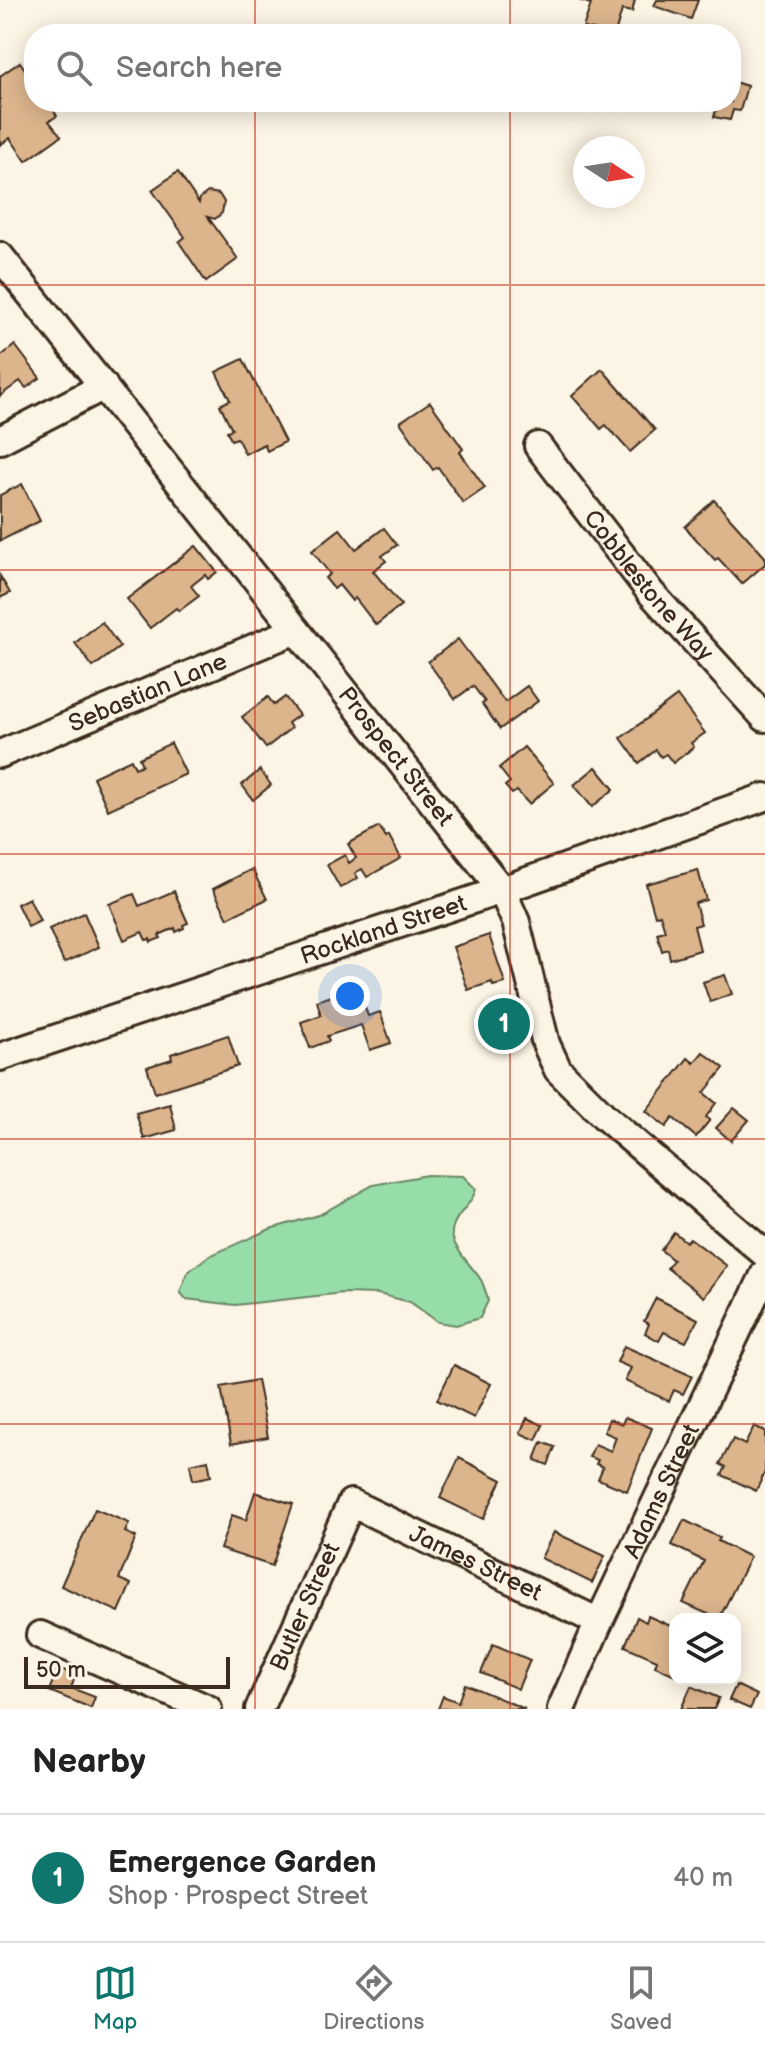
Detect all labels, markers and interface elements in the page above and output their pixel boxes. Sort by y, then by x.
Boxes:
search box [24,24,741,112]
icon: search [52,46,96,90]
text: Search here [116,50,282,86]
north arrow [573,136,645,208]
street label: Cobblestone Way [577,504,720,667]
street label: Sebastian Lane [64,647,231,739]
street label: Prospect Street [332,681,460,832]
street label: Rockland Street [297,889,471,971]
your location [330,976,370,1016]
pin: 1 [478,994,530,1054]
street label: Adams Street [617,1419,706,1563]
street label: James Street [405,1519,547,1608]
street label: Butler Street [264,1538,347,1676]
map controls [669,1613,741,1685]
button: layers [669,1613,741,1685]
scale bar [24,1653,230,1689]
text: 50 m [36,1657,86,1684]
text: Nearby [32,1741,146,1782]
text: Emergence Garden [108,1845,376,1881]
text: 1 [53,1863,63,1894]
text: 40 m [673,1863,733,1894]
text: Shop · Prospect Street [108,1881,368,1912]
tab: Map [93,1961,137,2036]
tab: Directions [323,1961,424,2036]
tab: Saved [610,1961,672,2036]

